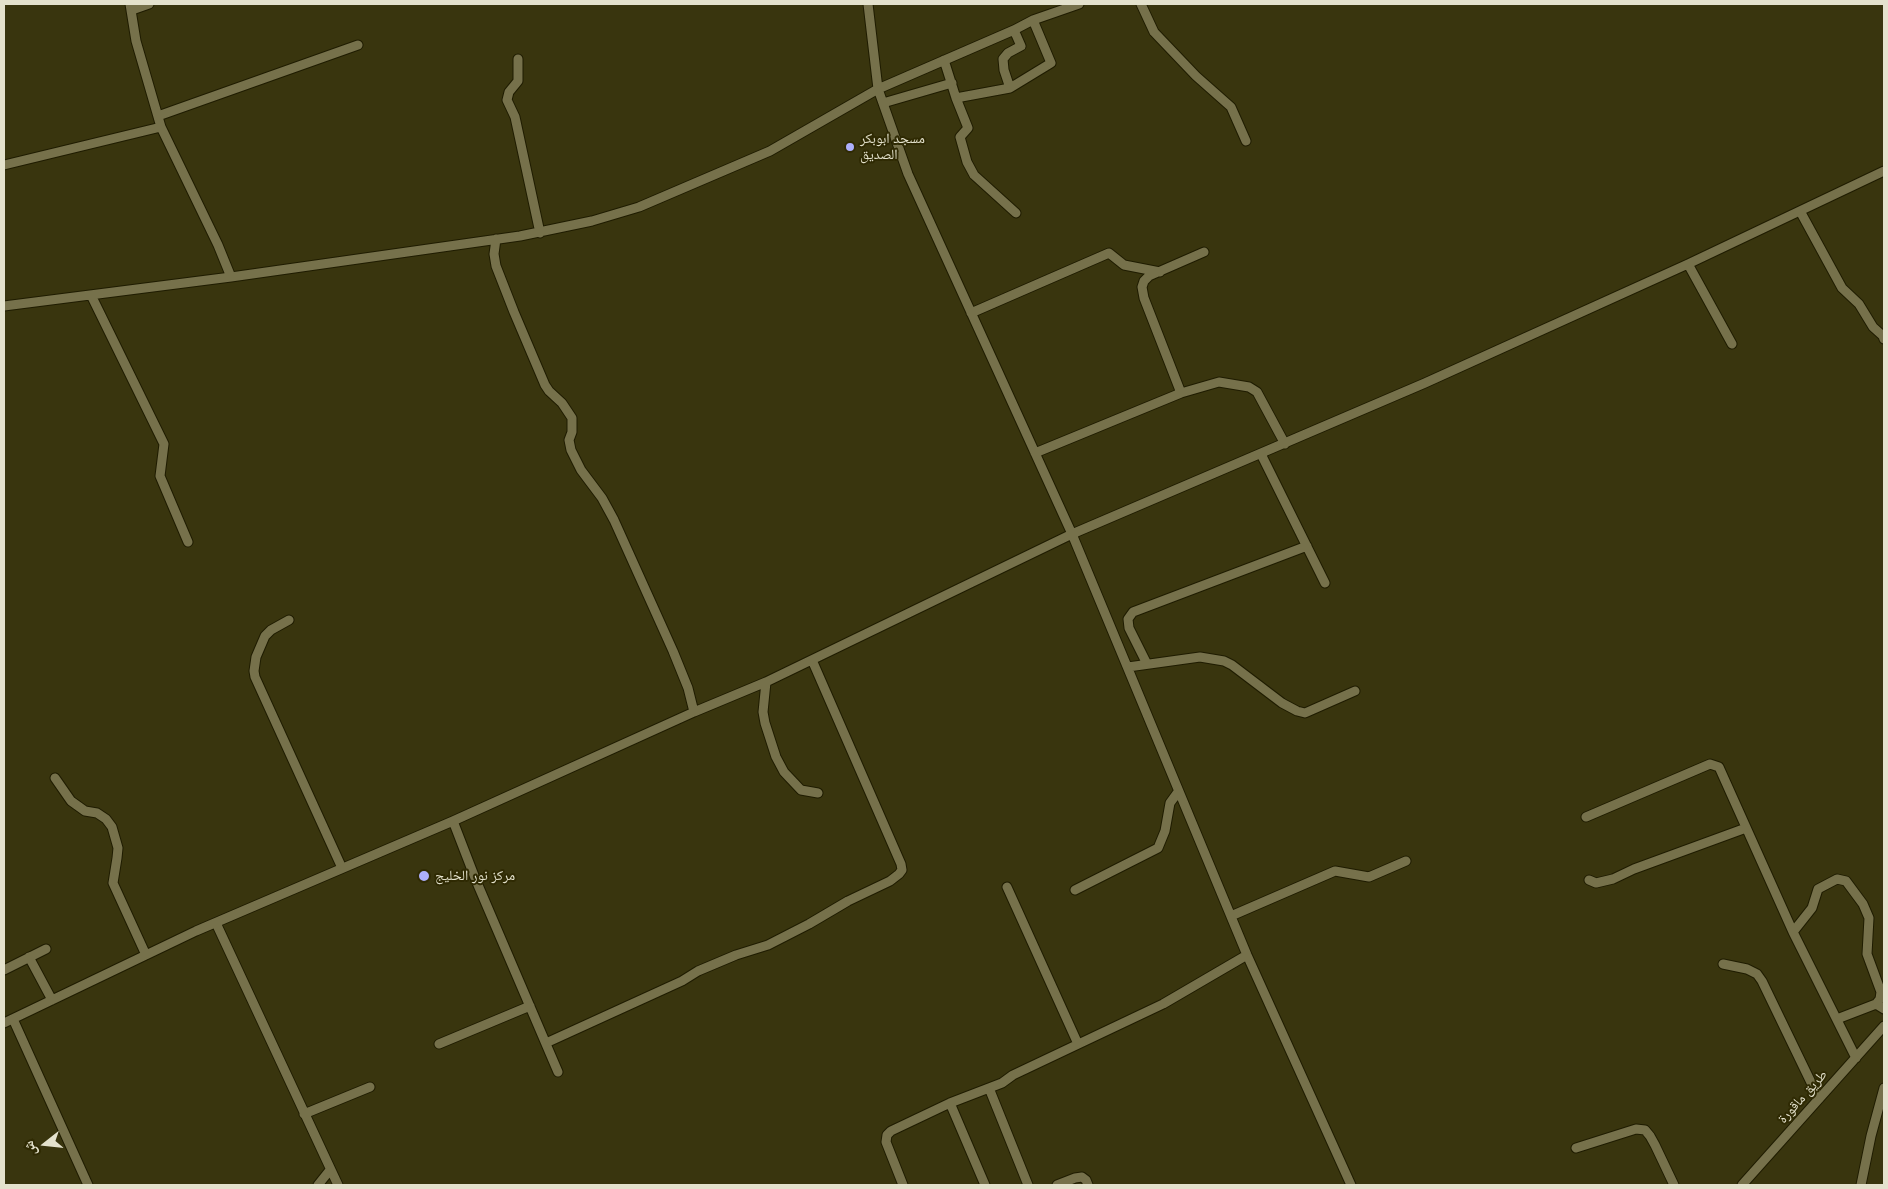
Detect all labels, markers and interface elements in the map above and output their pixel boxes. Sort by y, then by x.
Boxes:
place label: مسجد ابوبكر الصديق [860,131,925,164]
marker: مسجد ابوبكر الصديق [844,141,856,153]
place label: مركز نور الخليج [435,868,515,884]
marker: مركز نور الخليج [417,869,431,883]
street label: طريق ماقورة [1775,1067,1831,1127]
north arrow [20,1119,70,1169]
text: ش [20,1139,40,1158]

